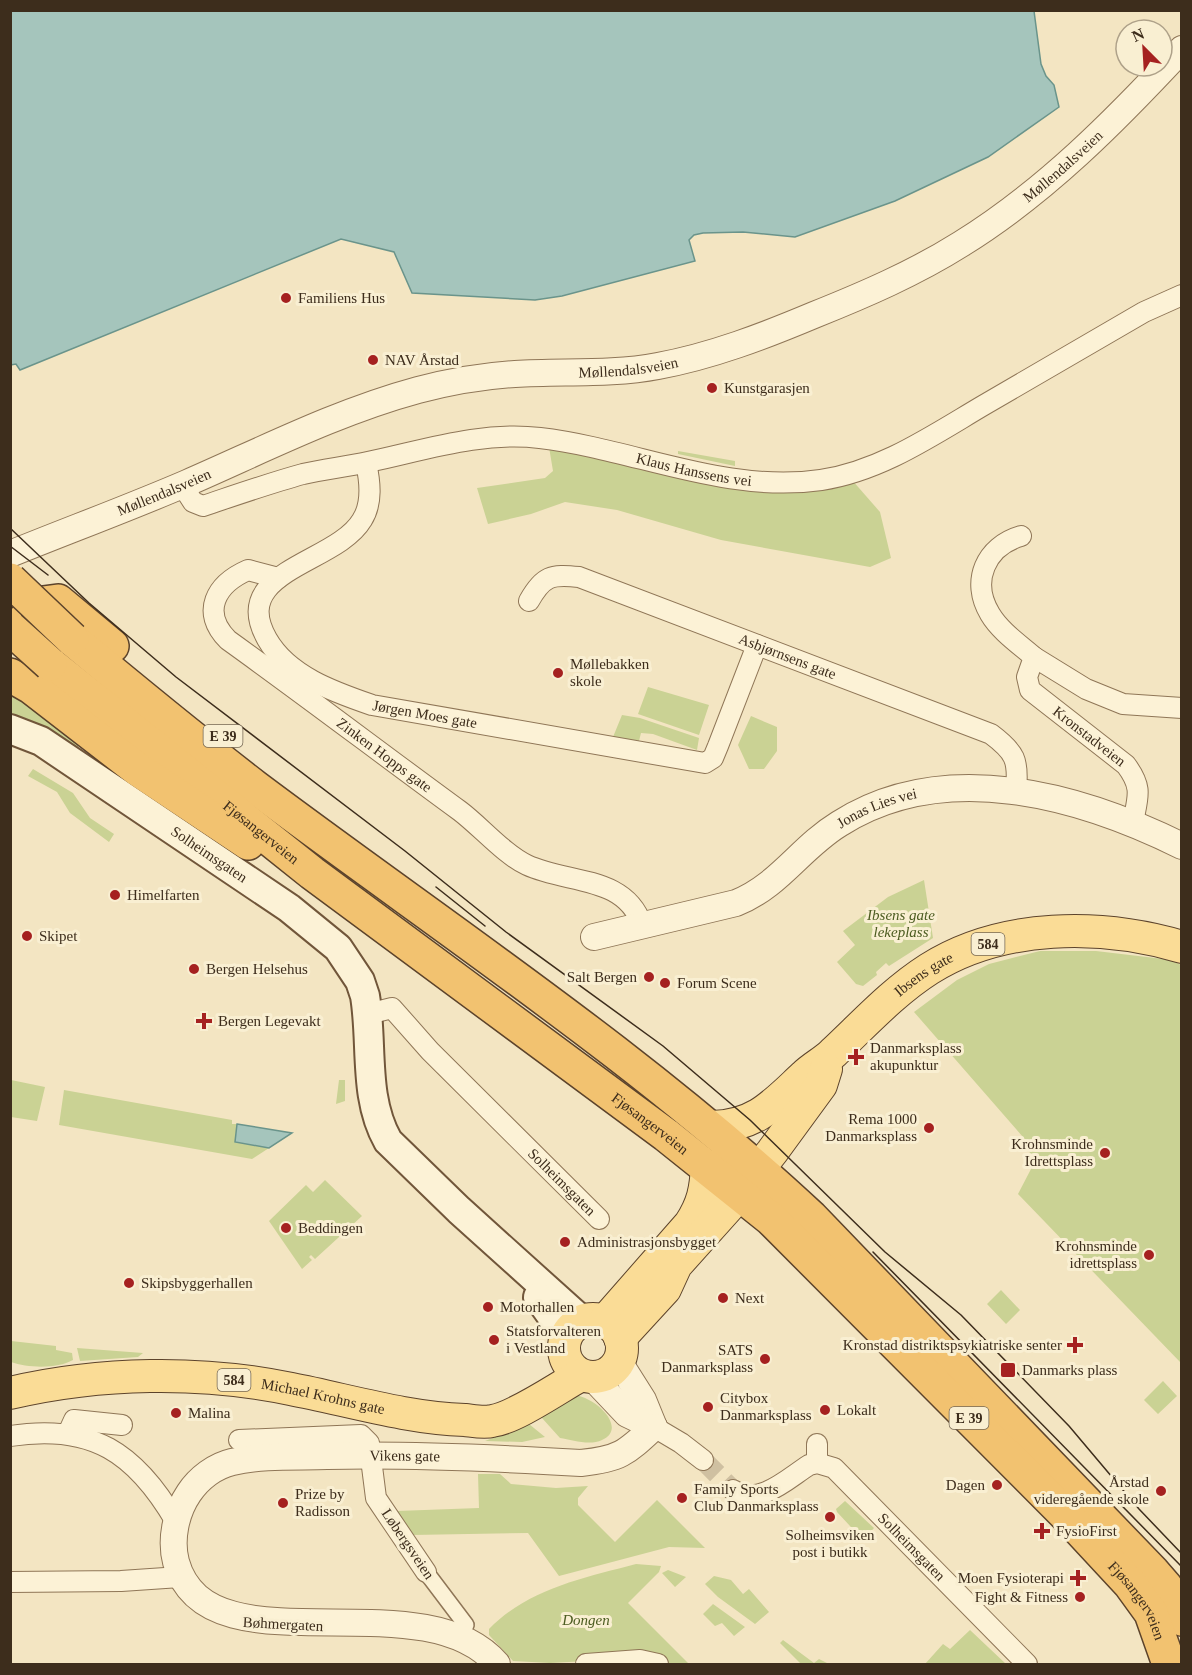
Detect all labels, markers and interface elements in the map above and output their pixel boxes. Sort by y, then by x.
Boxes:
north arrow [1114,18,1174,78]
text: N [1129,24,1147,45]
street label: Møllendalsveien [1020,127,1106,205]
place label: Familiens Hus [298,290,385,306]
marker: Familiens Hus [279,291,293,305]
place label: NAV Årstad [385,352,460,368]
marker: NAV Årstad [366,353,380,367]
street label: Møllendalsveien [578,354,680,380]
place label: Kunstgarasjen [724,380,810,396]
marker: Kunstgarasjen [705,381,719,395]
street label: Klaus Hanssens vei [634,450,752,489]
street label: Møllendalsveien [115,465,214,519]
street label: Asbjørnsens gate [736,631,839,682]
place label: Møllebakken skole [570,656,650,689]
marker: Møllebakken skole [551,666,565,680]
street label: Jørgen Moes gate [371,697,479,731]
street label: Kronstadveien [1050,703,1129,770]
street label: Zinken Hopps gate [334,715,435,796]
road number: E 39 [204,725,242,747]
street label: Jonas Lies vei [834,785,918,831]
street label: Fjøsangerveien [220,798,302,868]
street label: Solheimsgaten [168,823,251,886]
place label: Himelfarten [127,887,200,903]
marker: Himelfarten [108,888,122,902]
park label: Ibsens gate lekeplass [866,907,935,940]
place label: Skipet [39,928,78,944]
marker: Skipet [20,929,34,943]
road number: 584 [972,933,1004,955]
street label: Ibsens gate [891,949,956,1000]
place label: Bergen Helsehus [206,961,308,977]
marker: Bergen Helsehus [187,962,201,976]
place label: Salt Bergen [567,969,637,985]
marker: Salt Bergen [642,970,656,984]
place label: Forum Scene [677,975,757,991]
marker: Forum Scene [658,976,672,990]
marker: Bergen Legevakt [195,1012,213,1030]
place label: Bergen Legevakt [218,1013,321,1029]
place label: Danmarksplass akupunktur [870,1040,962,1073]
marker: Danmarksplass akupunktur [847,1048,865,1066]
street label: Fjøsangerveien [609,1090,692,1158]
place label: Rema 1000 Danmarksplass [825,1111,917,1144]
marker: Rema 1000 Danmarksplass [922,1121,936,1135]
place label: Krohnsminde Idrettsplass [1011,1136,1093,1169]
street label: Solheimsgaten [525,1145,599,1219]
marker: Krohnsminde Idrettsplass [1098,1146,1112,1160]
place label: Beddingen [298,1220,363,1236]
marker: Beddingen [279,1221,293,1235]
place label: Administrasjonsbygget [577,1234,717,1250]
marker: Administrasjonsbygget [558,1235,572,1249]
place label: Krohnsminde idrettsplass [1055,1238,1137,1271]
marker: Krohnsminde idrettsplass [1142,1248,1156,1262]
place label: Skipsbyggerhallen [141,1275,253,1291]
marker: Skipsbyggerhallen [122,1276,136,1290]
place label: Next [735,1290,765,1306]
marker: Next [716,1291,730,1305]
place label: Motorhallen [500,1299,575,1315]
marker: Motorhallen [481,1300,495,1314]
place label: Statsforvalteren i Vestland [506,1323,601,1356]
marker: Statsforvalteren i Vestland [487,1333,501,1347]
marker: Kronstad distriktspsykiatriske senter [1066,1336,1084,1354]
place label: Kronstad distriktspsykiatriske senter [843,1337,1062,1353]
place label: SATS Danmarksplass [661,1342,753,1375]
marker: SATS Danmarksplass [758,1352,772,1366]
marker: Danmarks plass [999,1361,1017,1379]
place label: Danmarks plass [1022,1362,1118,1378]
road number: 584 [218,1369,250,1391]
street label: Michael Krohns gate [260,1376,387,1417]
place label: Citybox Danmarksplass [720,1390,812,1423]
marker: Citybox Danmarksplass [701,1400,715,1414]
place label: Lokalt [837,1402,877,1418]
marker: Lokalt [818,1403,832,1417]
place label: Malina [188,1405,231,1421]
marker: Malina [169,1406,183,1420]
road number: E 39 [950,1407,988,1429]
street label: Vikens gate [370,1447,440,1464]
place label: Årstad videregående skole [1034,1474,1149,1507]
place label: Dagen [946,1477,985,1493]
marker: Dagen [990,1478,1004,1492]
place label: Family Sports Club Danmarksplass [694,1481,819,1514]
marker: Årstad videregående skole [1154,1484,1168,1498]
place label: Prize by Radisson [295,1486,351,1519]
marker: Family Sports Club Danmarksplass [675,1491,689,1505]
marker: Prize by Radisson [276,1496,290,1510]
street label: Løbergsveien [379,1506,438,1583]
marker: Solheimsviken post i butikk [823,1510,837,1524]
street label: Solheimsgaten [875,1510,949,1584]
marker: FysioFirst [1033,1522,1051,1540]
place label: FysioFirst [1056,1523,1118,1539]
place label: Solheimsviken post i butikk [785,1527,875,1560]
street label: Fjøsangerveien [1105,1558,1168,1643]
marker: Moen Fysioterapi [1069,1569,1087,1587]
place label: Moen Fysioterapi [958,1570,1064,1586]
place label: Fight & Fitness [975,1589,1068,1605]
marker: Fight & Fitness [1073,1590,1087,1604]
park label: Dongen [561,1612,610,1628]
street label: Bøhmergaten [242,1614,324,1634]

